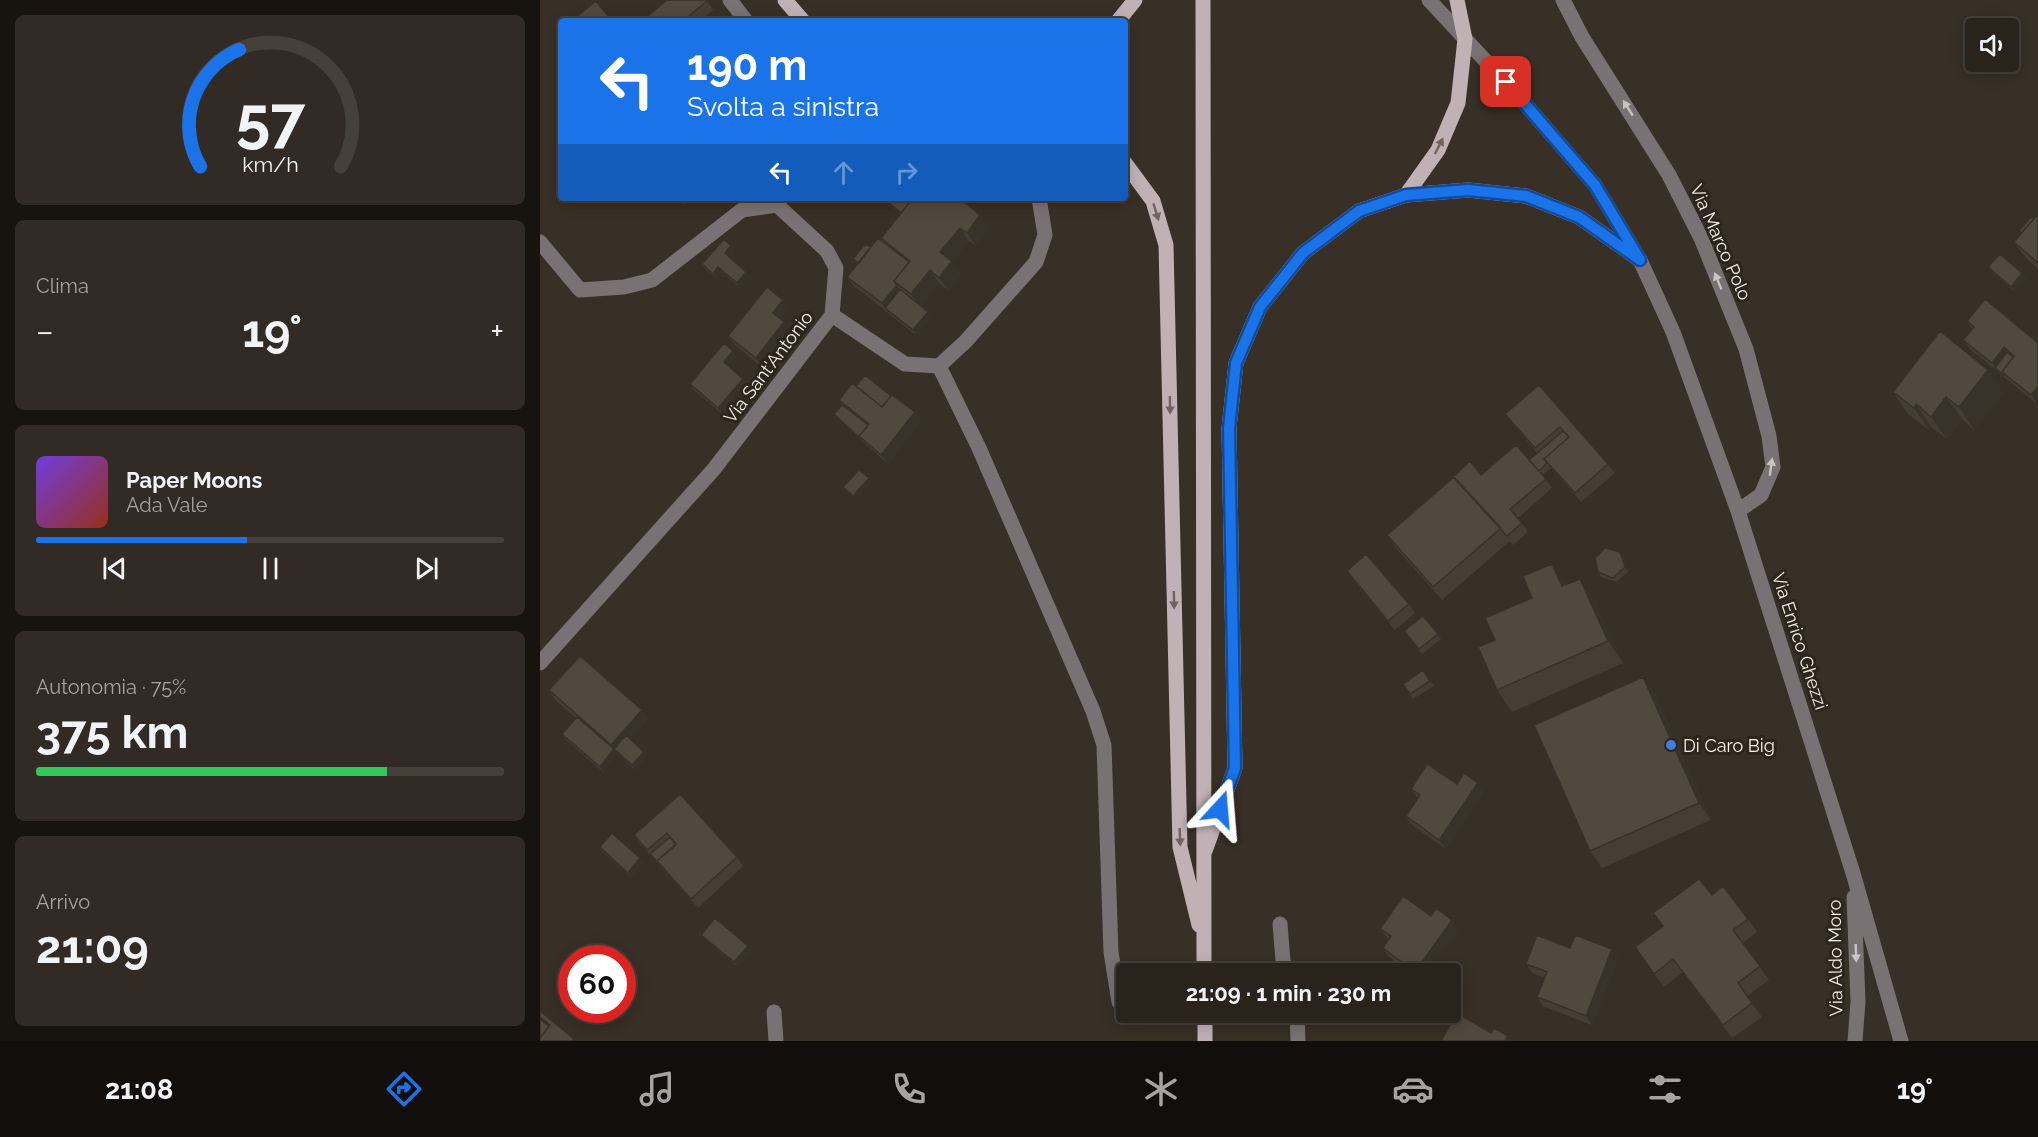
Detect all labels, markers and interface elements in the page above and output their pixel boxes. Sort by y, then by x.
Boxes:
map controls [1965,18,2019,72]
button: sound [1965,18,2019,72]
text: 190 m [687,41,807,90]
icon: left [588,42,666,120]
pin [1480,56,1531,107]
icon: arrive [1489,65,1522,98]
text: 57 [235,82,306,156]
text: Svolta a sinistra [687,91,879,122]
one-way arrow [1622,101,1634,117]
one-way arrow [1434,138,1443,155]
text: km/h [242,152,298,177]
icon: left [764,156,797,189]
icon: ahead [827,156,860,189]
icon: right [890,156,923,189]
street label: Via Marco Polo [1686,181,1756,303]
one-way arrow [1152,203,1161,221]
one-way arrow [1713,271,1723,289]
text: Clima [36,274,89,298]
text: 19° [242,305,302,358]
street label: Via Sant'Antonio [719,307,817,427]
text: − [36,312,54,351]
text: + [490,312,504,351]
one-way arrow [1165,396,1174,415]
one-way arrow [1766,457,1775,476]
text: Paper Moons [126,467,262,493]
text: Ada Vale [126,493,208,517]
icon: previous [98,552,131,585]
icon: pause [254,552,287,585]
icon: next [410,552,443,585]
street label: Via Enrico Ghezzi [1768,570,1832,712]
one-way arrow [1170,591,1179,610]
text: Autonomia · 75% [36,675,186,699]
text: 375 km [36,706,188,759]
place label: Di Caro Big [1683,735,1775,756]
marker: Di Caro Big [1664,738,1678,752]
position arrow [1188,777,1252,841]
one-way arrow [1175,828,1184,847]
text: Arrivo [36,890,90,914]
street label: Via Aldo Moro [1823,899,1847,1016]
text: 21:09 [36,921,149,974]
one-way arrow [1851,943,1860,962]
speed limit sign: 60 [558,945,636,1023]
text: 21:09 · 1 min · 230 m [1186,980,1391,1006]
icon: directions [383,1068,425,1110]
icon: music [636,1068,678,1110]
icon: phone [888,1068,930,1110]
icon: climate [1140,1068,1182,1110]
icon: car [1392,1068,1434,1110]
icon: filters [1644,1068,1686,1110]
text: 21:08 [105,1074,173,1105]
text: 19° [1897,1074,1933,1105]

